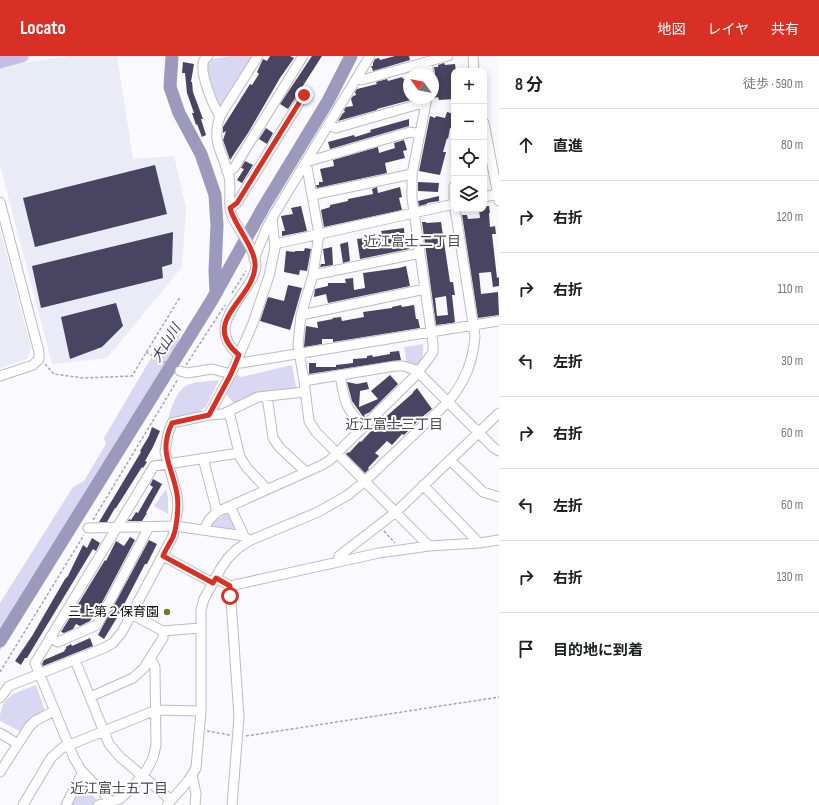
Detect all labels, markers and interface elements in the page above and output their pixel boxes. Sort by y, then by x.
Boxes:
text: Locato [20,17,66,40]
text: 地図 [657,21,685,38]
text: レイヤ [707,21,749,38]
text: 共有 [771,21,799,38]
north arrow [403,68,439,104]
map controls [451,68,487,212]
button: + [451,68,487,104]
text: 8 分 [515,75,543,95]
text: 徒歩 · 590 m [743,76,803,92]
route end [295,86,313,104]
button: − [451,104,487,140]
icon: ahead [515,134,537,156]
text: 直進 [553,137,583,156]
text: 80 m [781,137,803,153]
button: locate [451,140,487,176]
button: layers [451,176,487,212]
icon: right [515,206,537,228]
text: 右折 [553,209,583,228]
text: 120 m [777,209,803,225]
district label: 近江富士二丁目 [363,233,461,250]
icon: right [515,278,537,300]
text: 右折 [553,281,583,300]
text: 110 m [778,281,803,297]
water label: 大山川 [148,319,185,365]
icon: left [515,350,537,372]
text: 左折 [553,353,583,372]
text: 30 m [781,353,803,369]
district label: 近江富士三丁目 [345,416,443,433]
icon: right [515,422,537,444]
text: 右折 [553,425,583,444]
text: 60 m [781,425,803,441]
icon: left [515,494,537,516]
text: 左折 [553,497,583,516]
text: 60 m [781,497,803,513]
icon: right [515,566,537,588]
text: 右折 [553,569,583,588]
text: 130 m [777,569,803,585]
route start [221,587,239,605]
place label: 三上第２保育園 [68,604,159,620]
marker: 三上第２保育園 [162,607,172,617]
icon: arrive [515,638,537,660]
text: 目的地に到着 [553,641,643,660]
district label: 近江富士五丁目 [70,780,168,797]

